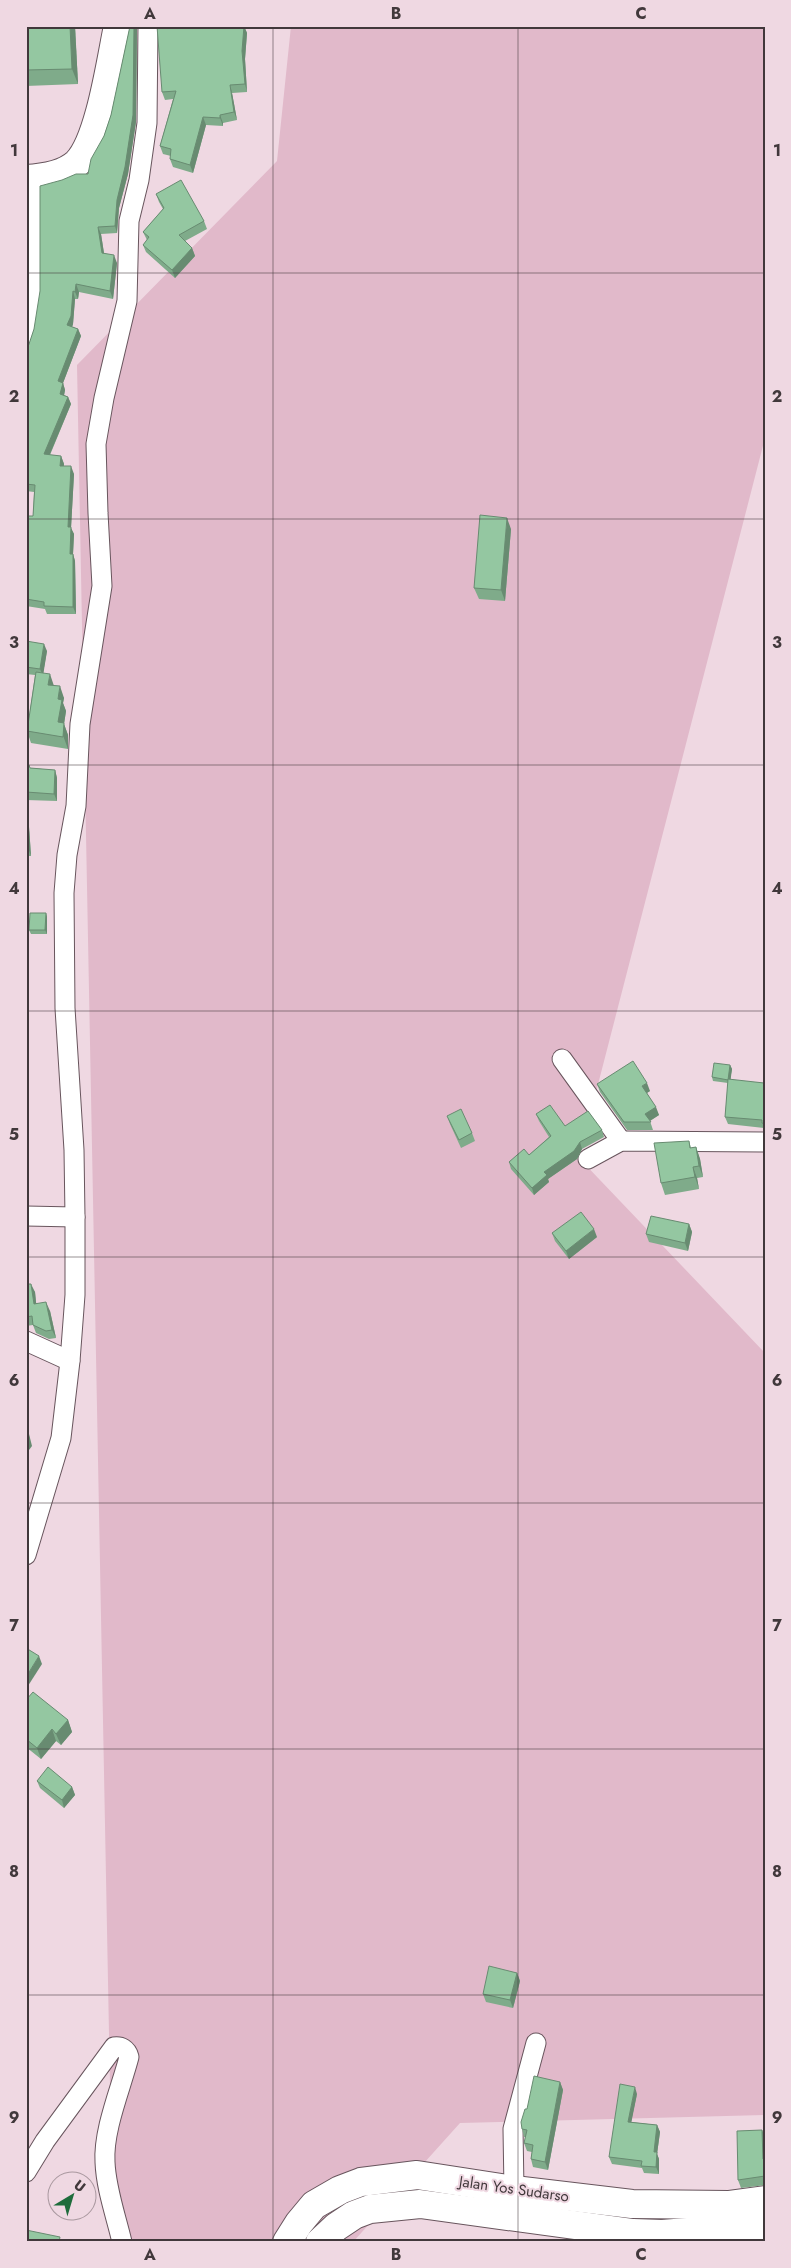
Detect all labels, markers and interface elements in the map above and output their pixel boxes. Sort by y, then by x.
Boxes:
text: A [143,2,156,25]
text: B [391,2,401,25]
text: C [635,2,647,25]
text: 1 [10,139,18,162]
text: 1 [773,139,781,162]
text: 2 [9,385,19,408]
text: 2 [772,385,782,408]
text: 3 [9,631,19,654]
text: 3 [772,631,782,654]
text: 4 [8,877,20,900]
text: 4 [771,877,783,900]
text: 5 [9,1123,19,1146]
text: 5 [772,1123,782,1146]
text: 6 [9,1369,19,1392]
text: 6 [772,1369,782,1392]
text: 7 [9,1614,19,1637]
text: 7 [772,1614,782,1637]
text: 8 [9,1860,19,1883]
text: 8 [772,1860,782,1883]
text: 9 [9,2106,19,2129]
text: 9 [772,2106,782,2129]
north arrow [48,2170,98,2220]
street label: Jalan Yos Sudarso [456,2170,570,2208]
text: U [70,2175,90,2197]
text: A [143,2243,156,2266]
text: B [391,2243,401,2266]
text: C [635,2243,647,2266]

